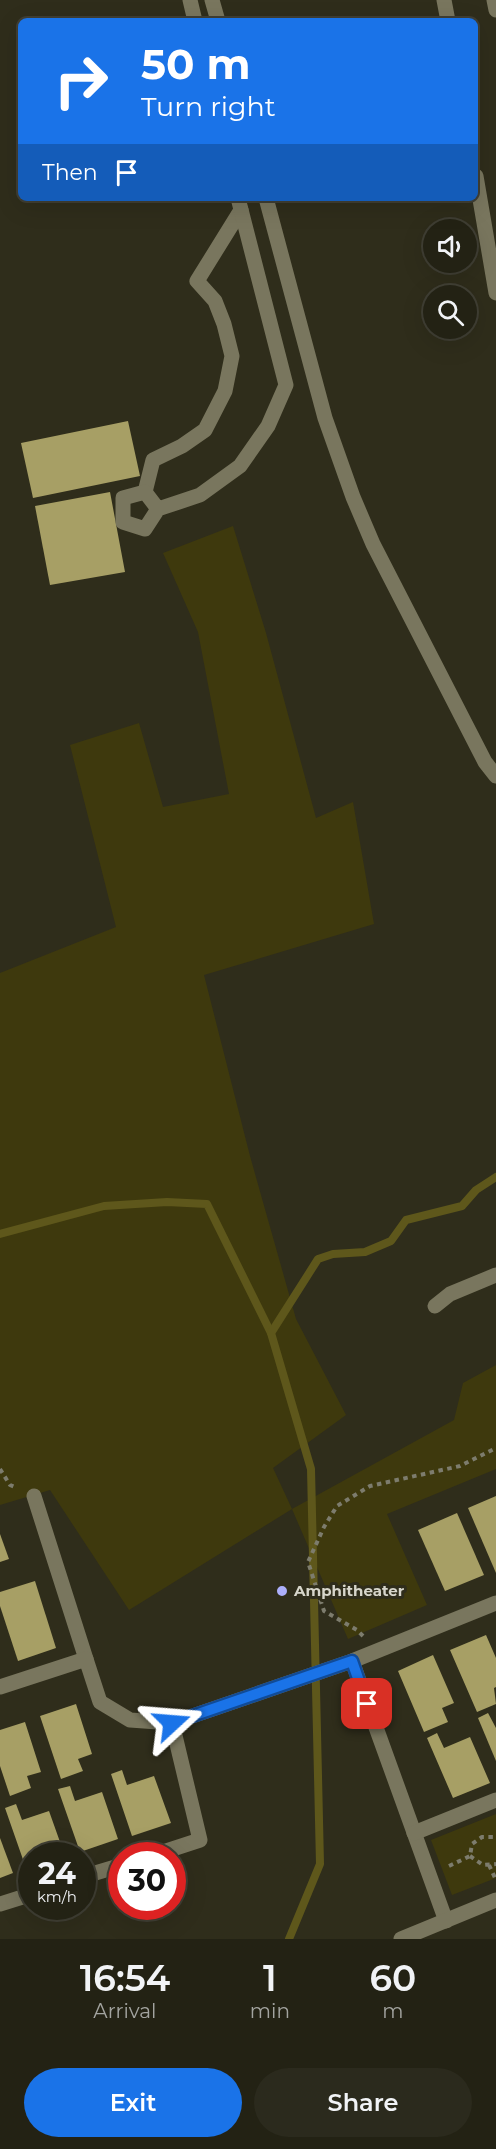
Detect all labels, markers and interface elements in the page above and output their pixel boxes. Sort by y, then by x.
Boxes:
text: 50 m [141,38,250,90]
icon: right [42,42,120,120]
text: Turn right [141,90,276,123]
icon: arrive [110,156,143,189]
text: Then [42,159,98,186]
map controls [423,219,477,339]
button: sound [423,219,477,273]
button: search [423,285,477,339]
place label: Amphitheater [293,1581,405,1600]
marker: Amphitheater [275,1584,289,1598]
pin [341,1678,392,1729]
icon: arrive [350,1687,383,1720]
position arrow [140,1691,204,1755]
speed limit sign: 30 [108,1842,186,1920]
text: 24 [38,1855,76,1892]
text: km/h [37,1887,77,1906]
text: 16:54 [80,1956,170,2000]
text: 1 [263,1956,277,2000]
text: 60 [370,1956,416,2000]
text: Arrival [93,1999,156,2023]
text: min [250,1999,290,2023]
text: m [382,1999,404,2023]
button: Exit [24,2068,242,2137]
button: Share [254,2068,472,2137]

